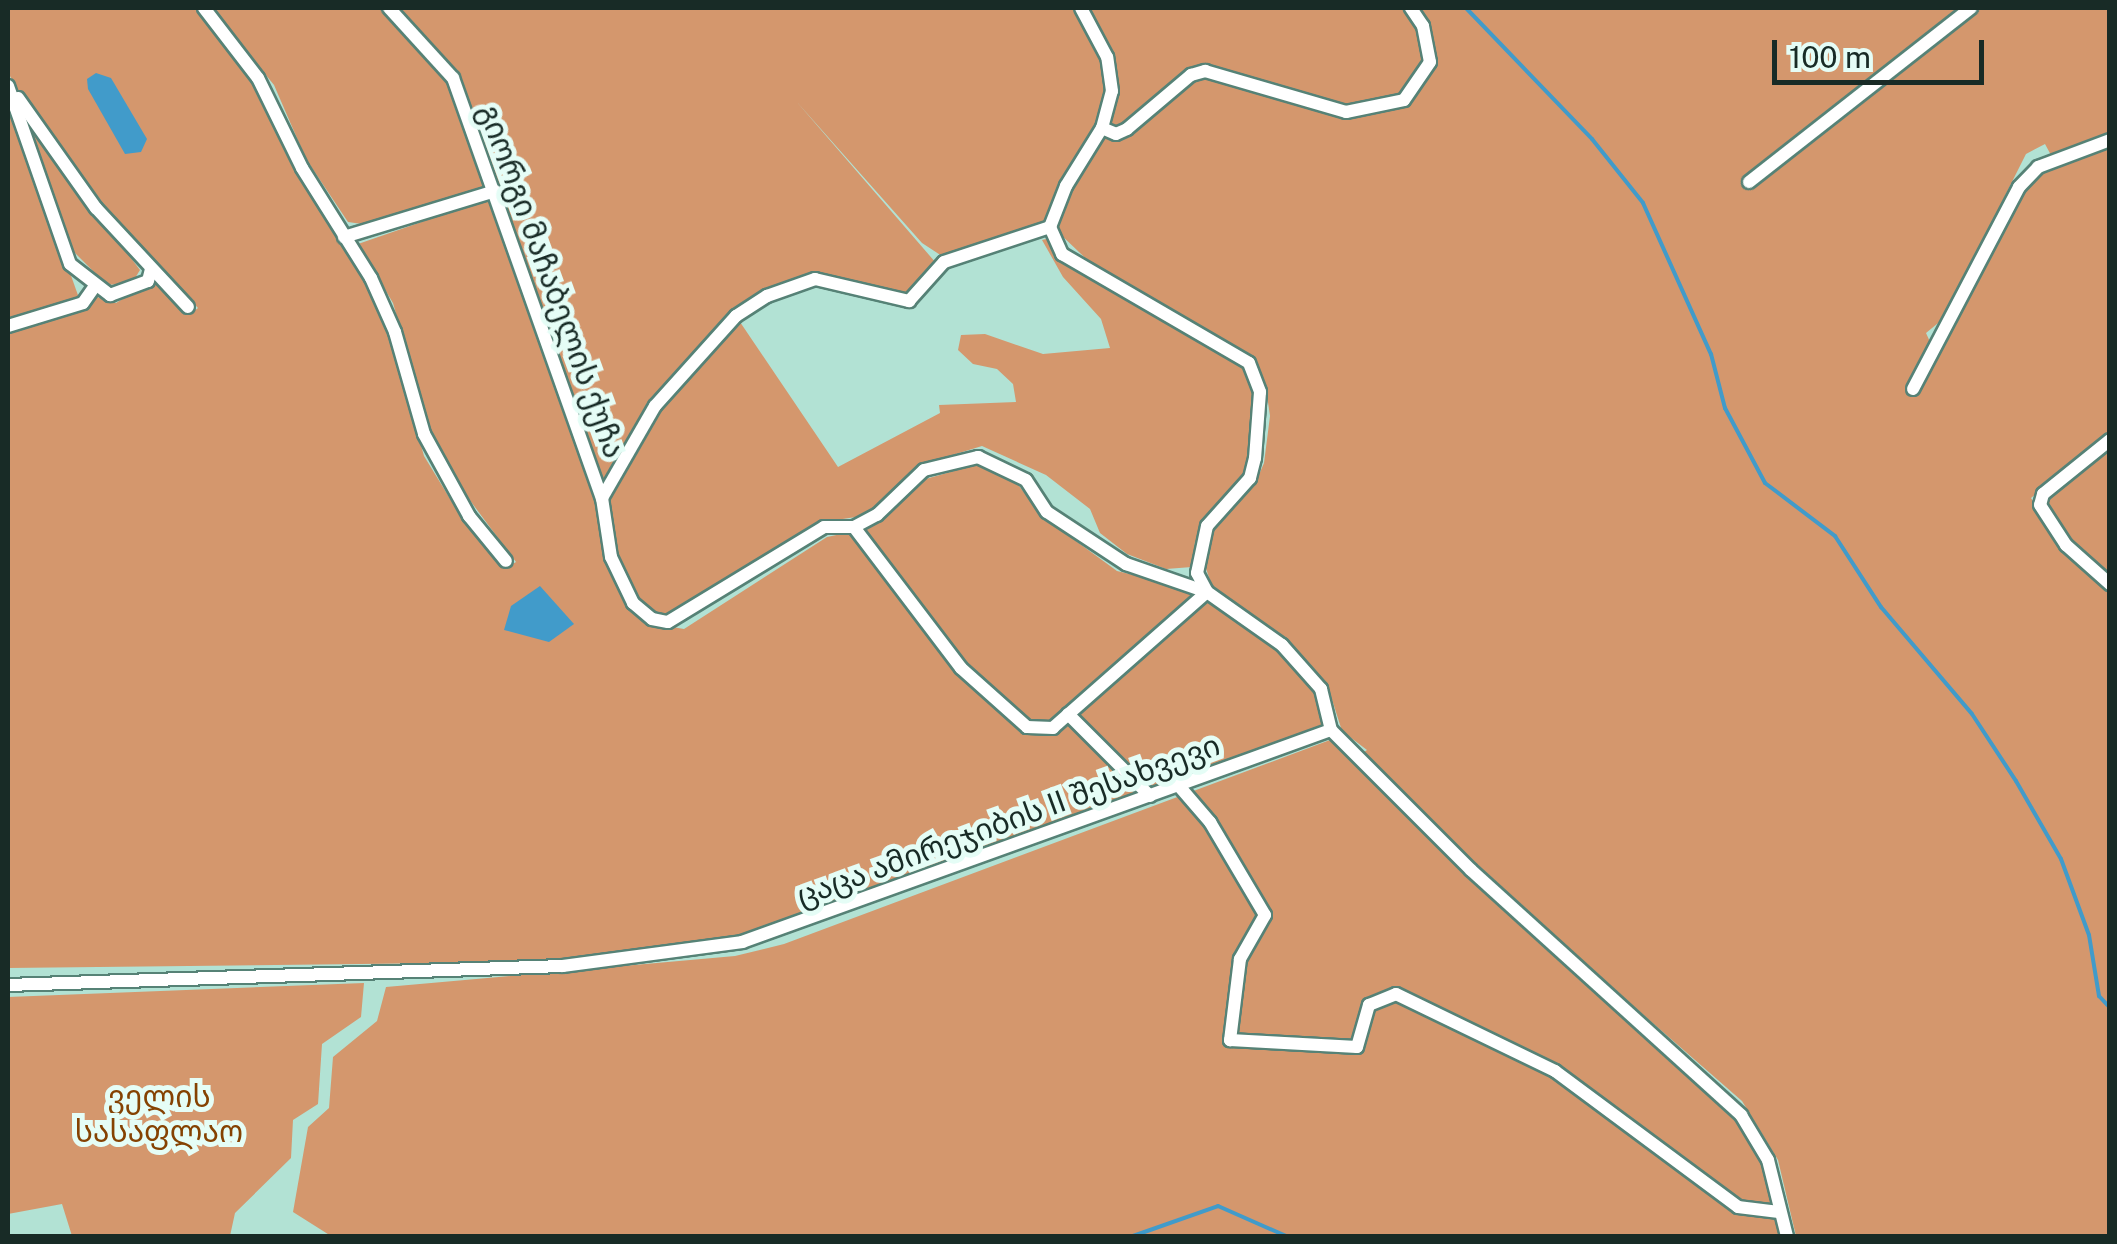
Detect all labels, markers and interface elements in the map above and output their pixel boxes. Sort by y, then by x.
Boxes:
scale bar [1777,20,1990,82]
text: 100 m [1789,39,1871,75]
street label: გიორგი მაჩაბელის ქუჩა [471,99,633,463]
street label: ცაცა ამირეჯიბის II შესახვევი [791,726,1225,914]
park label: ველის სასაფლაო [75,1078,243,1148]

